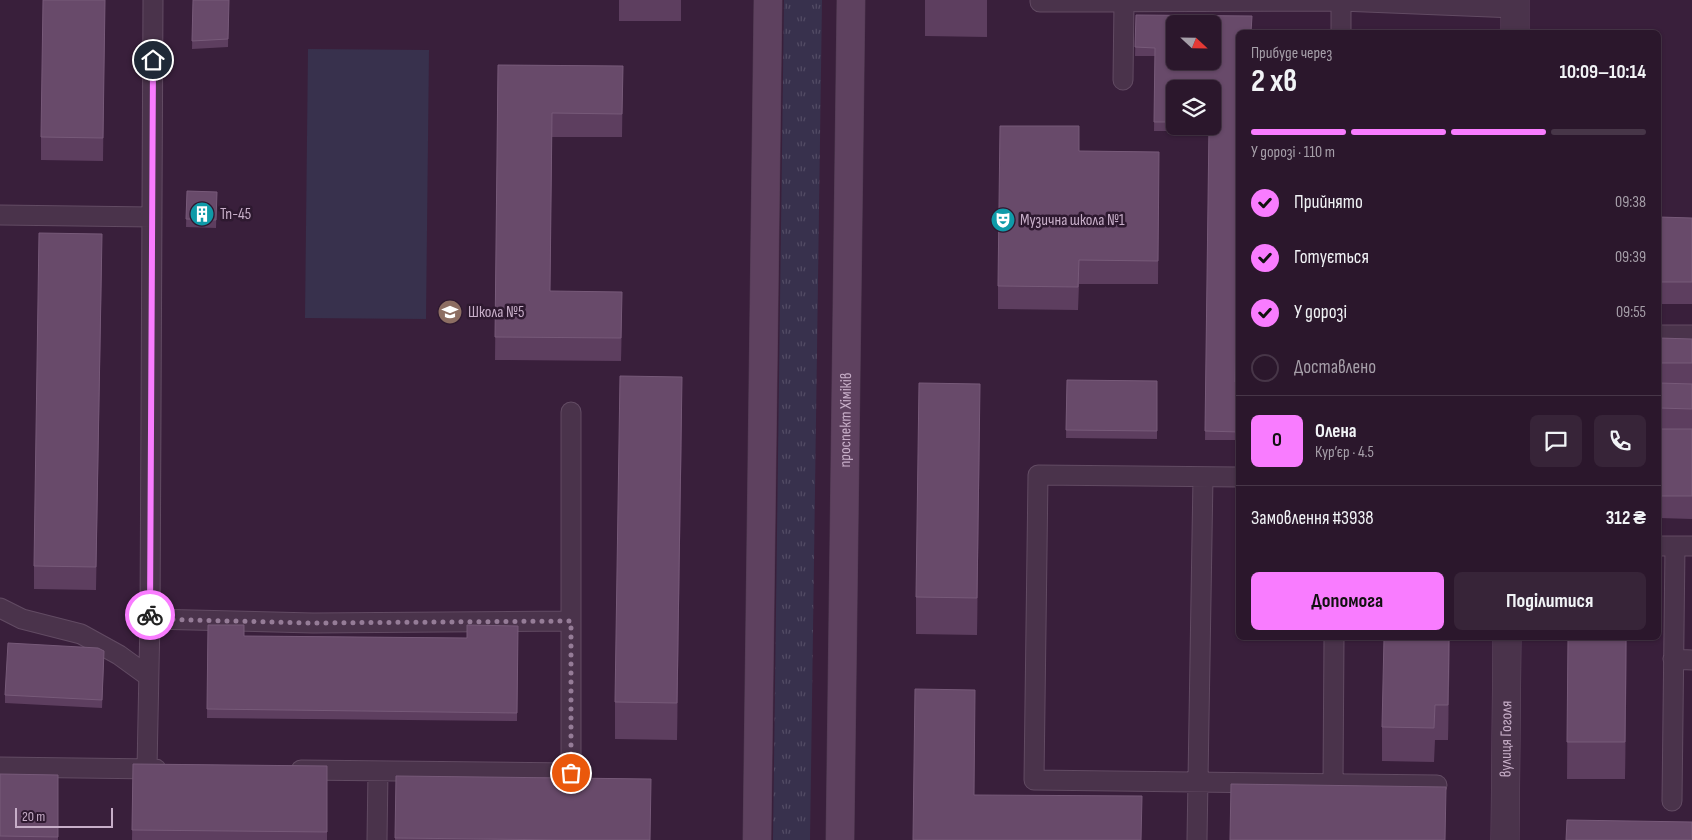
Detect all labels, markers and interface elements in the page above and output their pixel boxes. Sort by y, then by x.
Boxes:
north arrow [1166,15,1221,70]
map controls [1166,15,1221,135]
pin [132,39,174,81]
text: Прибуде через [1251,44,1332,63]
icon: home [139,46,167,74]
text: 10:09–10:14 [1559,61,1646,84]
text: 2 хв [1251,62,1297,101]
button: layers [1166,80,1221,135]
text: У дорозі · 110 m [1251,143,1335,162]
icon: check [1251,189,1279,217]
text: Прийнято [1294,191,1363,214]
text: 09:38 [1615,193,1646,212]
building icon: Тп-45 [189,201,215,227]
place label: Тп-45 [220,205,251,224]
theatre icon: Музична школа №1 [990,207,1016,233]
place label: Музична школа №1 [1020,211,1125,230]
icon: check [1251,244,1279,272]
text: Готується [1294,246,1369,269]
text: 09:39 [1615,248,1646,267]
school or university icon: Школа №5 [437,299,463,325]
icon: check [1251,299,1279,327]
text: У дорозі [1294,301,1347,324]
place label: Школа №5 [468,303,524,322]
text: 09:55 [1616,303,1646,322]
text: Доставлено [1294,356,1376,379]
street label: проспект Хіміків [835,372,856,468]
button: chat [1530,415,1582,467]
button: phone [1594,415,1646,467]
text: Олена [1315,420,1357,443]
text: О [1272,429,1282,452]
text: Кур’єр · 4.5 [1315,443,1374,462]
text: Замовлення #3938 [1251,507,1374,530]
text: 312 ₴ [1606,507,1646,530]
button: Допомога [1251,572,1444,630]
button: Поділитися [1454,572,1646,630]
courier [125,590,175,640]
icon: bike [136,601,164,629]
street label: вулиця Гоголя [1496,701,1516,777]
pin [550,752,592,794]
icon: bag [557,759,585,787]
scale bar [15,805,112,828]
text: 20 m [22,808,45,825]

